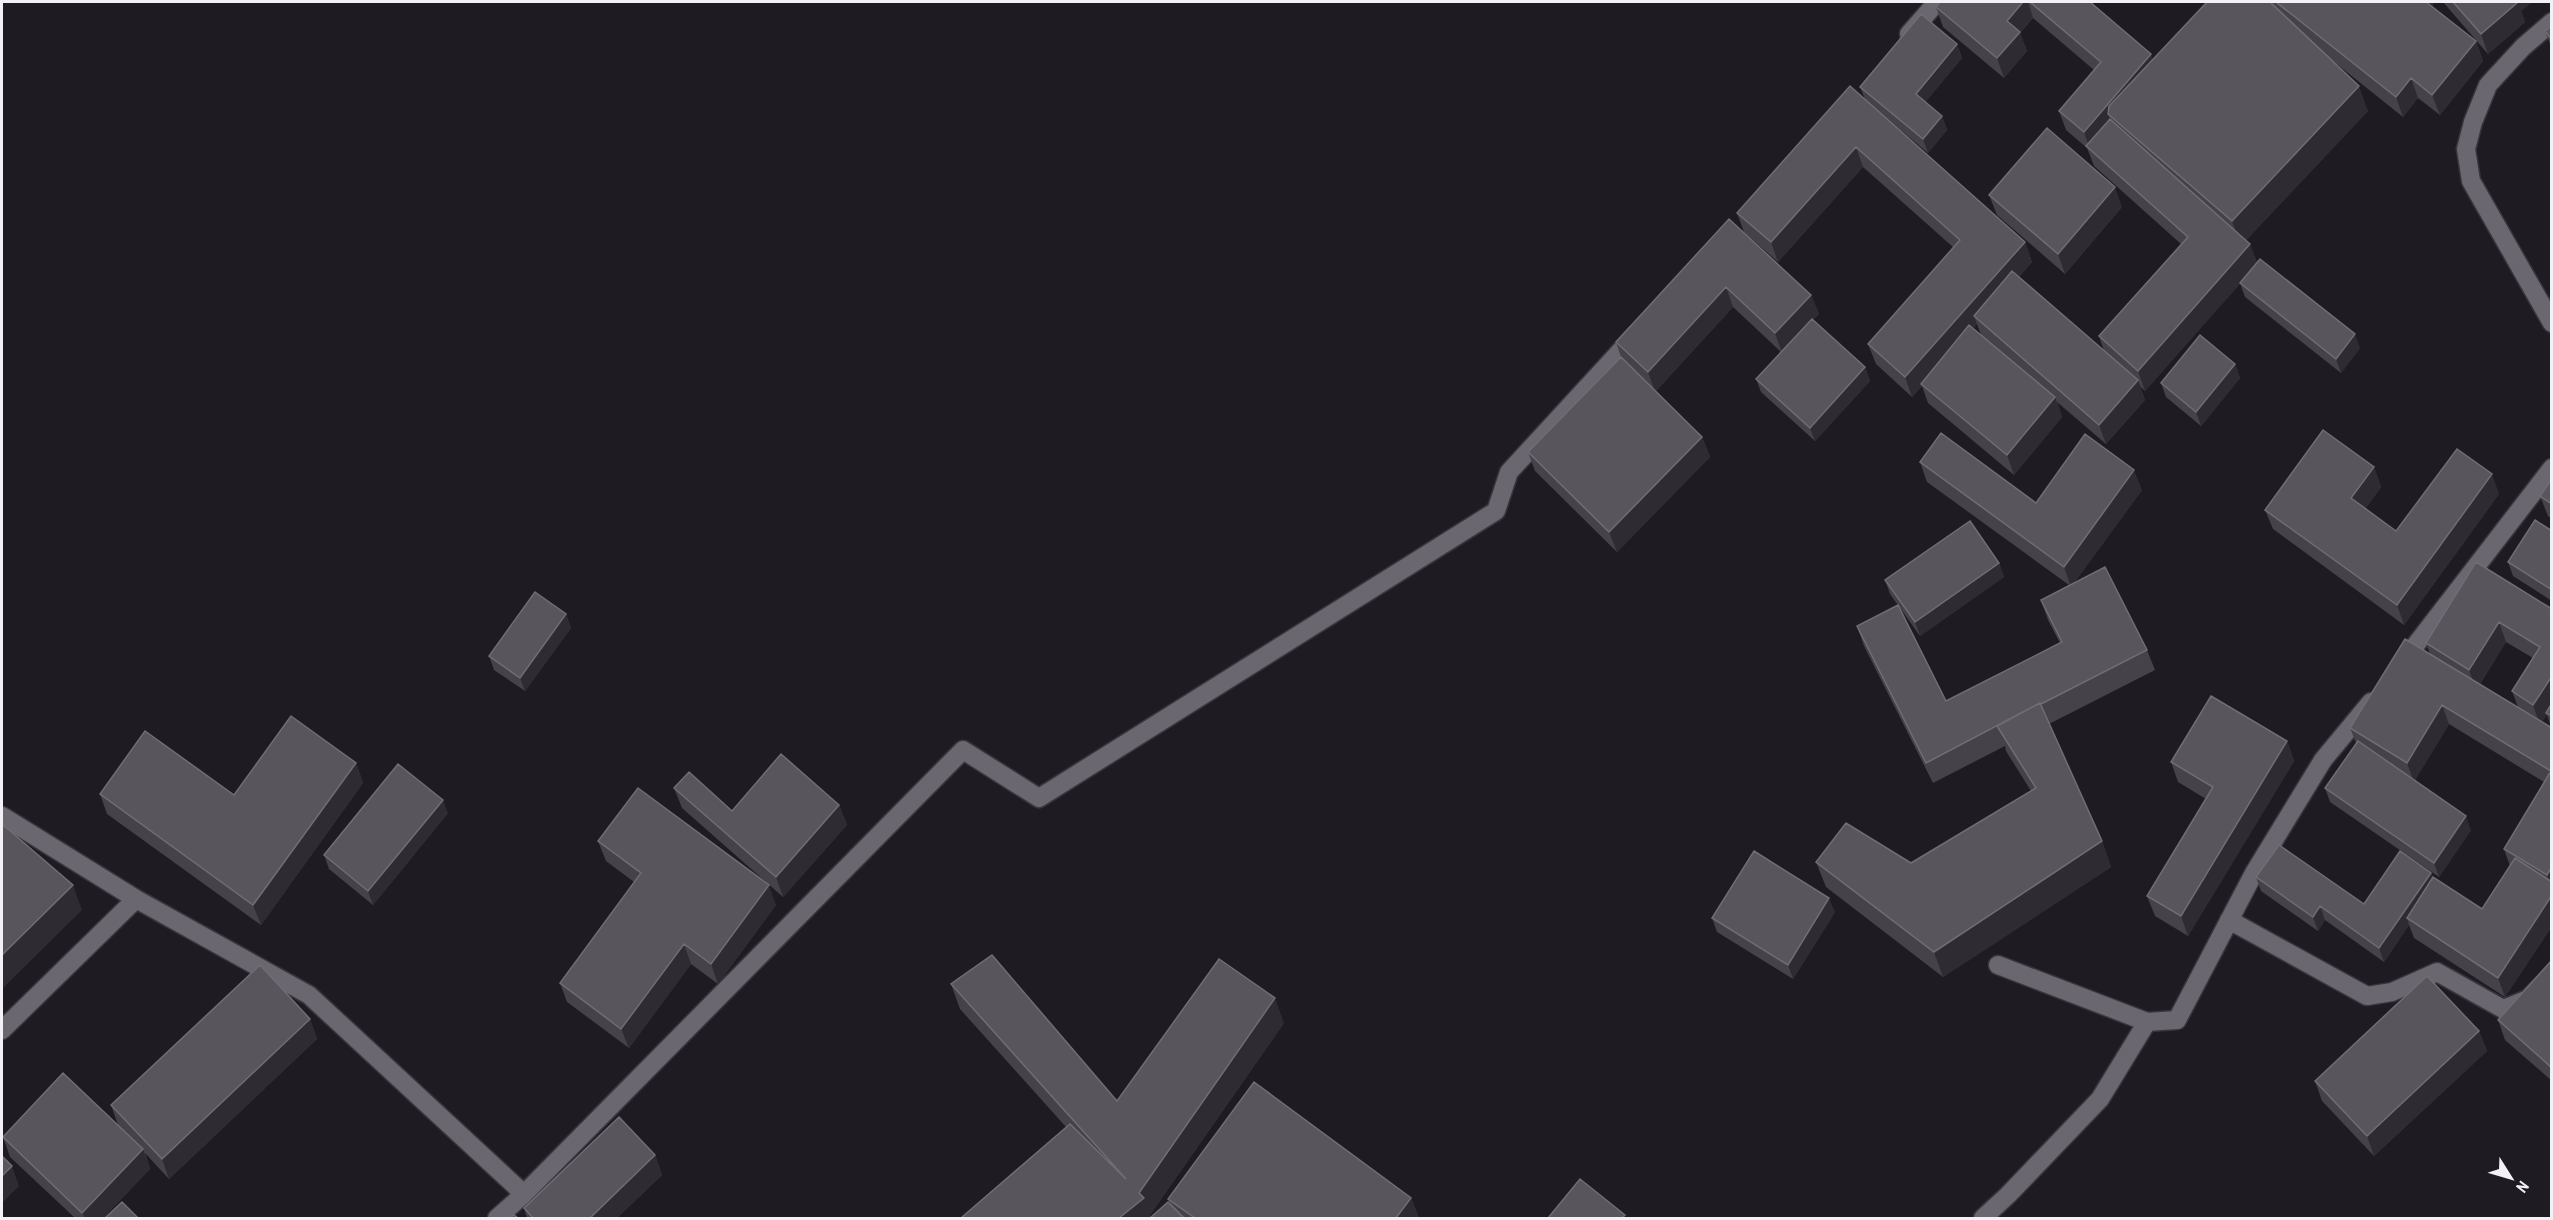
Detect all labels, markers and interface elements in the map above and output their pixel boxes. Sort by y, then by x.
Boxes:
north arrow [2481,1148,2541,1208]
text: N [2511,1177,2535,1197]

